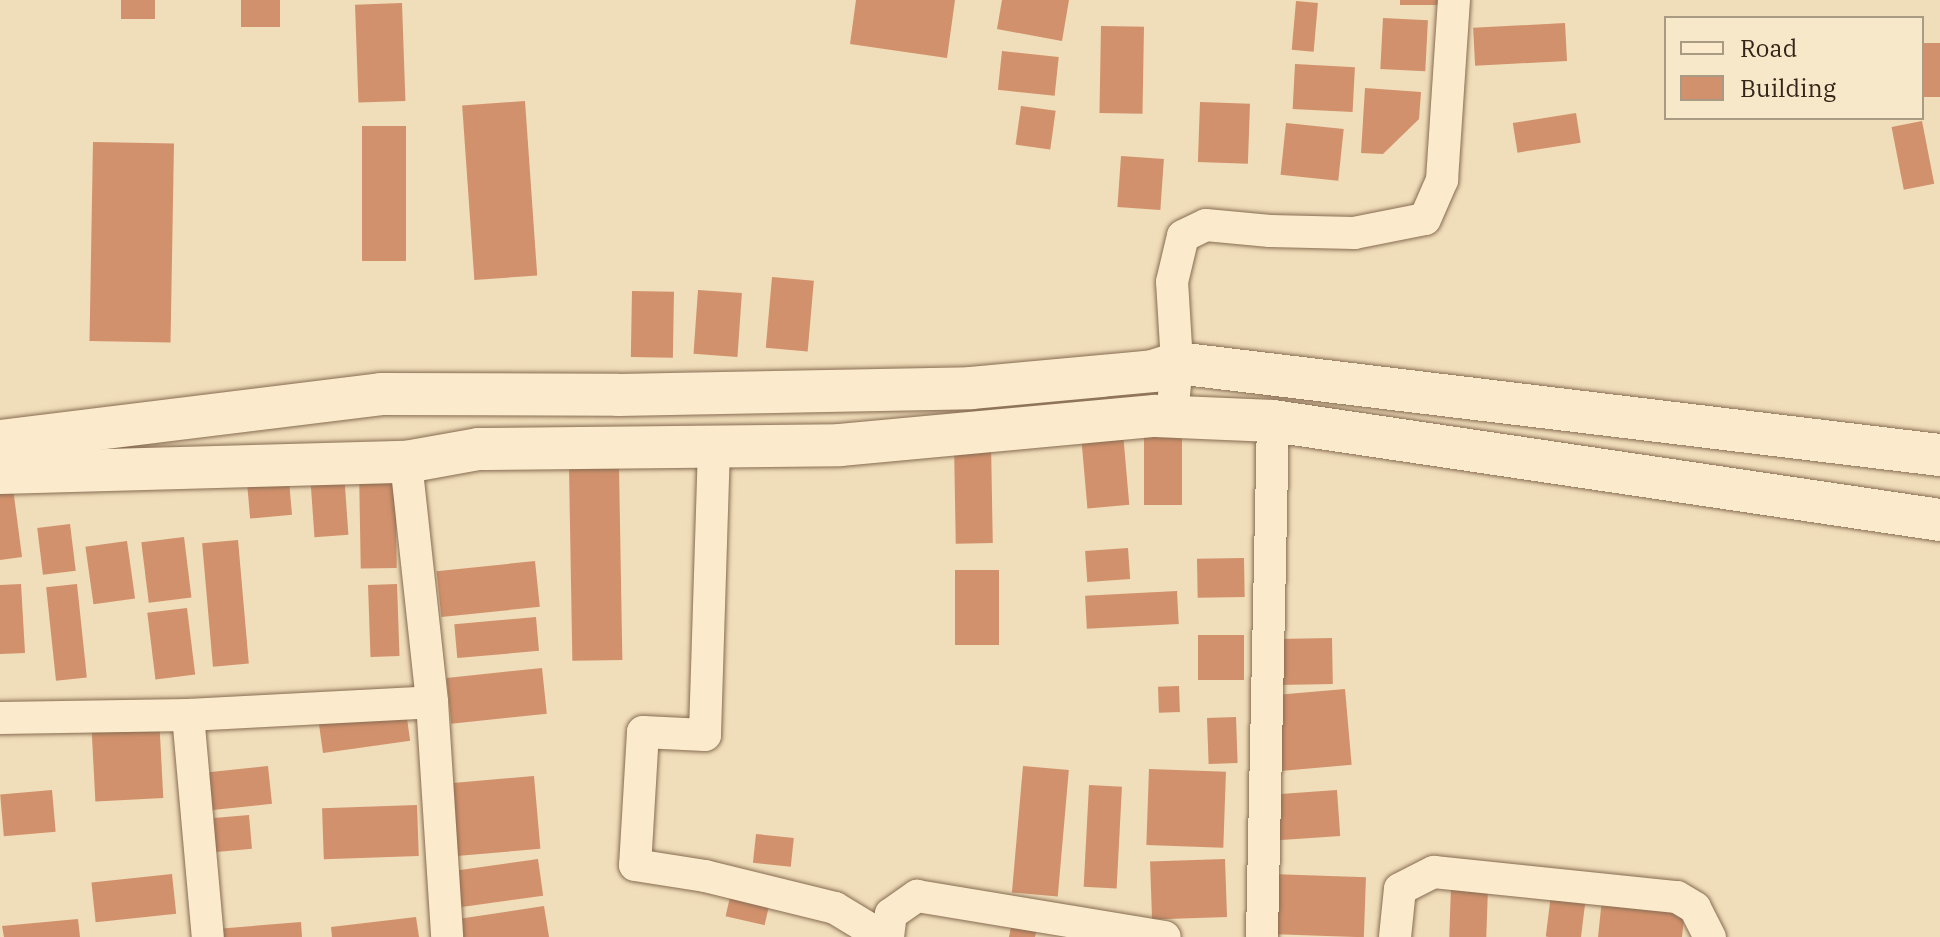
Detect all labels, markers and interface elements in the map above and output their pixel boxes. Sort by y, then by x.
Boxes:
legend [1664,16,1924,120]
text: Road [1740,32,1797,64]
text: Building [1740,72,1836,104]

